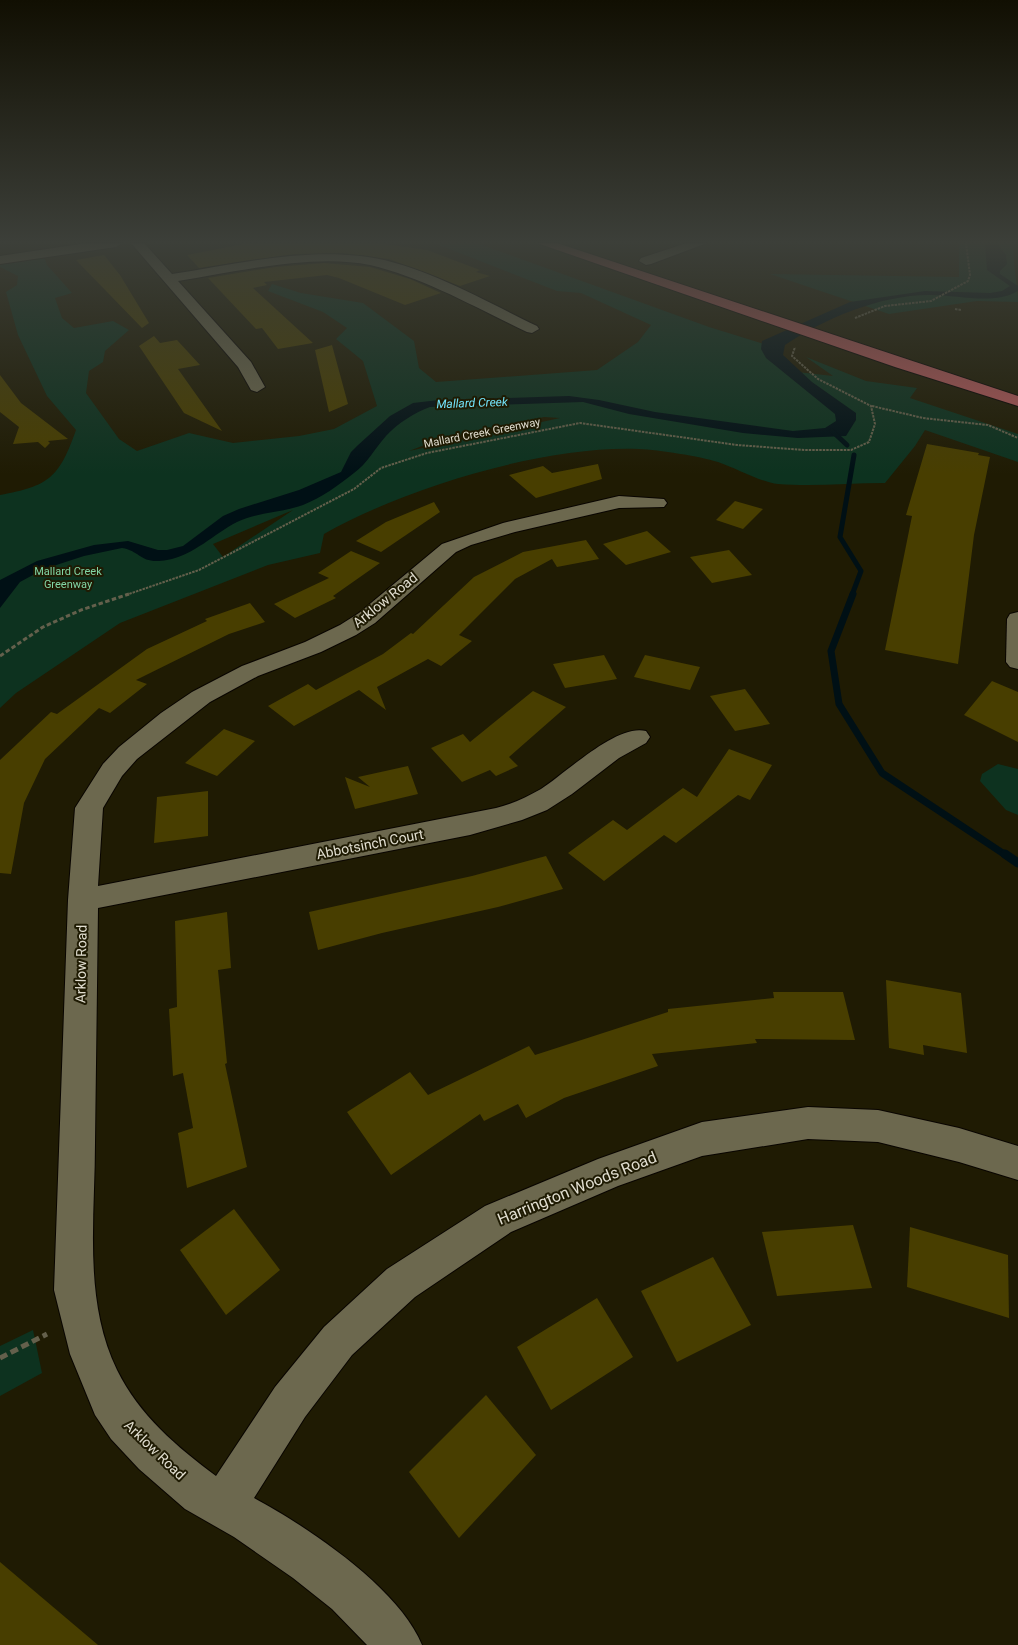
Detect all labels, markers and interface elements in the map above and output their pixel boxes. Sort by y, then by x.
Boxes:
water label: Mallard Creek [436,395,509,411]
street label: Mallard Creek Greenway [423,415,542,451]
park label: Mallard Creek Greenway [34,565,102,591]
street label: Arklow Road [349,569,421,631]
street label: Abbotsinch Court [315,826,425,862]
street label: Arklow Road [72,925,90,1003]
street label: Harrington Woods Road [495,1147,659,1229]
street label: Arklow Road [121,1417,189,1483]

